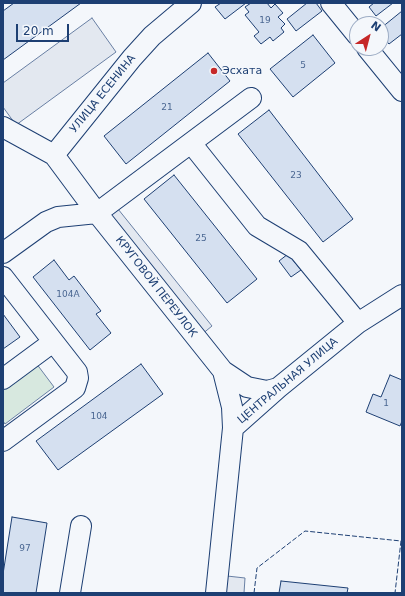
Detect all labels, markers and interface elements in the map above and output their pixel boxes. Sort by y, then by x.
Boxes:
scale bar [18,16,71,42]
house number: 19 [259,16,271,26]
north arrow [349,16,389,56]
text: N [368,19,383,35]
text: 20 m [23,24,54,38]
street label: УЛИЦА ЕСЕНИНА [67,52,139,136]
house number: 5 [300,61,306,71]
place label: Эсхата [222,64,262,78]
marker: Эсхата [209,66,219,76]
house number: 21 [161,103,173,113]
house number: 23 [290,171,302,181]
street label: КРУГОВОЙ ПЕРЕУЛОК [112,234,200,340]
house number: 25 [195,234,207,244]
house number: 104А [56,290,80,300]
street label: ЦЕНТРАЛЬНАЯ УЛИЦА [235,335,341,427]
house number: 1 [383,399,389,409]
house number: 104 [90,412,108,422]
house number: 97 [19,544,31,554]

